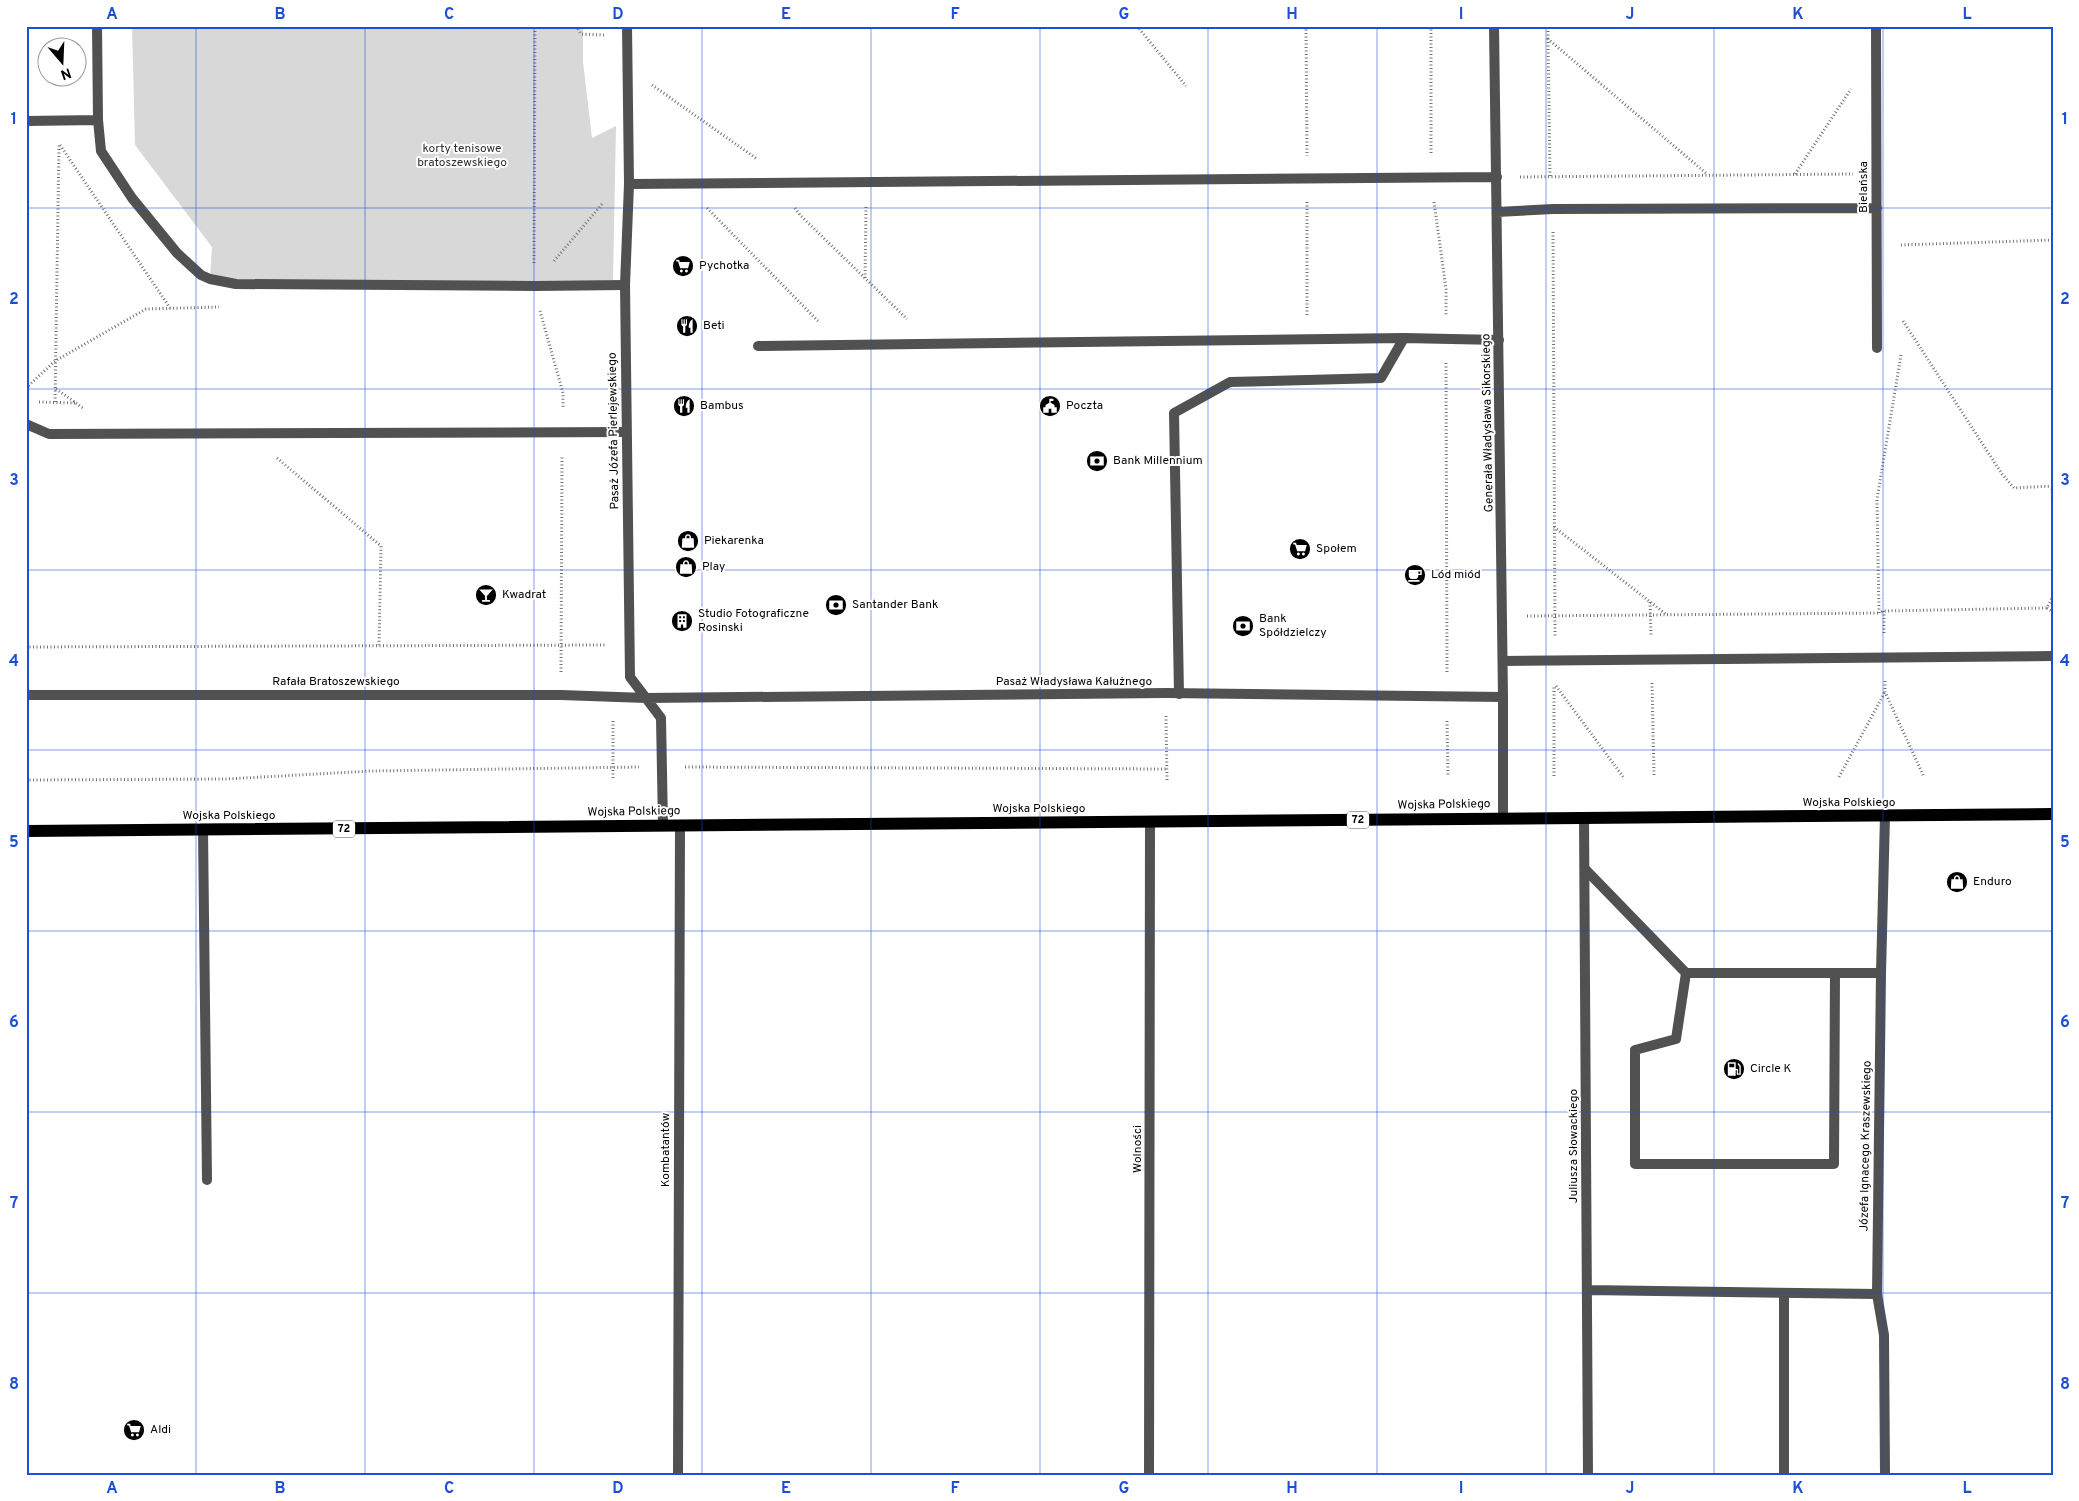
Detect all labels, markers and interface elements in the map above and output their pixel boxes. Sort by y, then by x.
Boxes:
text: A [106,5,118,25]
text: B [274,5,286,25]
text: C [444,5,454,25]
text: D [612,5,624,25]
text: E [781,5,791,25]
text: F [950,5,960,25]
text: G [1119,5,1129,25]
text: H [1286,5,1298,25]
text: I [1459,5,1463,25]
text: J [1626,5,1634,25]
text: K [1792,5,1804,25]
text: L [1962,5,1972,25]
north arrow [38,38,88,88]
text: N [58,63,73,83]
text: 1 [11,110,17,130]
text: 1 [2062,110,2068,130]
park label: korty tenisowe bratoszewskiego [417,141,507,171]
street label: Bielańska [1856,161,1872,213]
supermarket icon: Pychotka [671,254,695,278]
place label: Pychotka [699,258,749,274]
text: 2 [9,290,19,310]
text: 2 [2060,290,2070,310]
restaurant icon: Beti [675,314,699,338]
place label: Beti [703,318,725,334]
street label: Generała Władysława Sikorskiego [1478,333,1498,513]
street label: Pasaż Józefa Pierlejewskiego [605,352,623,510]
restaurant icon: Bambus [672,394,696,418]
public building icon: Poczta [1038,394,1062,418]
place label: Bambus [700,398,744,414]
place label: Poczta [1066,398,1103,414]
bank icon: Bank Millennium [1085,449,1109,473]
place label: Bank Millennium [1113,453,1203,469]
text: 3 [9,471,19,491]
text: 3 [2060,471,2070,491]
shop icon: Piekarenka [676,529,700,553]
place label: Piekarenka [704,533,764,549]
supermarket icon: Społem [1288,537,1312,561]
place label: Społem [1316,541,1357,557]
shop icon: Play [674,555,698,579]
place label: Play [702,559,725,575]
cafe icon: Lód miód [1403,563,1427,587]
place label: Lód miód [1431,567,1481,583]
bar icon: Kwadrat [474,583,498,607]
place label: Kwadrat [502,587,546,603]
bank icon: Santander Bank [824,593,848,617]
place label: Santander Bank [852,597,938,613]
place label: Studio Fotograficzne Rosinski [698,606,809,636]
building icon: Studio Fotograficzne Rosinski [670,609,694,633]
place label: Bank Spółdzielczy [1259,611,1327,641]
bank icon: Bank Spółdzielczy [1231,614,1255,638]
text: 4 [9,652,19,672]
text: 4 [2060,652,2070,672]
street label: Rafała Bratoszewskiego [272,674,400,690]
street label: Pasaż Władysława Kałużnego [996,674,1152,690]
street label: Wojska Polskiego [1803,795,1896,811]
street label: Wojska Polskiego [1397,796,1491,814]
street label: Wojska Polskiego [993,801,1086,817]
street label: Wojska Polskiego [587,803,681,821]
street label: Wojska Polskiego [183,808,276,824]
road number: 72 [1347,812,1369,828]
road number: 72 [333,821,355,838]
text: 5 [9,833,19,853]
text: 5 [2060,833,2070,853]
shop icon: Enduro [1945,870,1969,894]
place label: Enduro [1973,874,2012,890]
text: 6 [9,1013,19,1033]
text: 6 [2060,1013,2070,1033]
fuel station icon: Circle K [1722,1057,1746,1081]
street label: Józefa Ignacego Kraszewskiego [1857,1060,1875,1232]
place label: Circle K [1750,1061,1792,1077]
street label: Juliusza Słowackiego [1566,1089,1582,1203]
street label: Kombatantów [658,1112,674,1187]
street label: Wolności [1130,1125,1146,1173]
text: 7 [10,1194,18,1214]
text: 7 [2061,1194,2069,1214]
text: 8 [9,1375,19,1395]
text: 8 [2060,1375,2070,1395]
supermarket icon: Aldi [122,1418,146,1442]
place label: Aldi [150,1422,171,1438]
text: A [106,1479,118,1499]
text: B [274,1479,286,1499]
text: C [444,1479,454,1499]
text: D [612,1479,624,1499]
text: E [781,1479,791,1499]
text: F [950,1479,960,1499]
text: G [1119,1479,1129,1499]
text: H [1286,1479,1298,1499]
text: I [1459,1479,1463,1499]
text: J [1626,1479,1634,1499]
text: K [1792,1479,1804,1499]
text: L [1962,1479,1972,1499]

